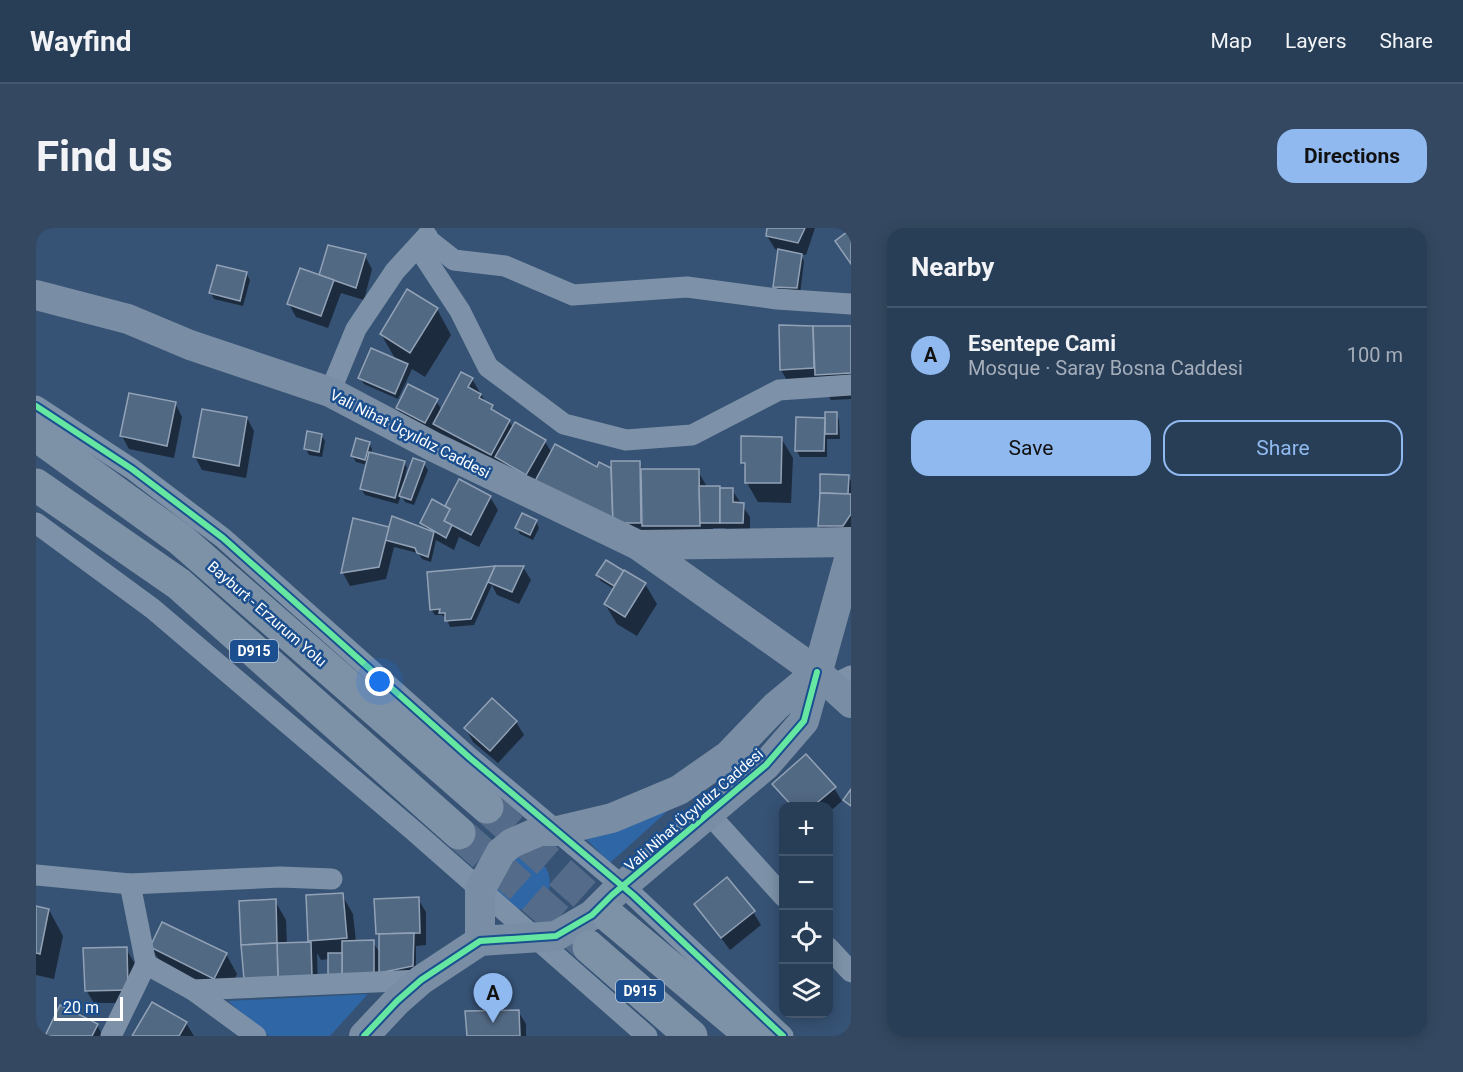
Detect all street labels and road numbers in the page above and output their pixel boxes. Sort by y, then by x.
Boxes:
street label: Vali Nihat Üçyıldız Caddesi [327,386,493,482]
street label: Bayburt - Erzurum Yolu [204,557,330,671]
road number: D915 [230,640,278,662]
street label: Vali Nihat Üçyıldız Caddesi [621,745,767,875]
road number: D915 [616,980,664,1002]

